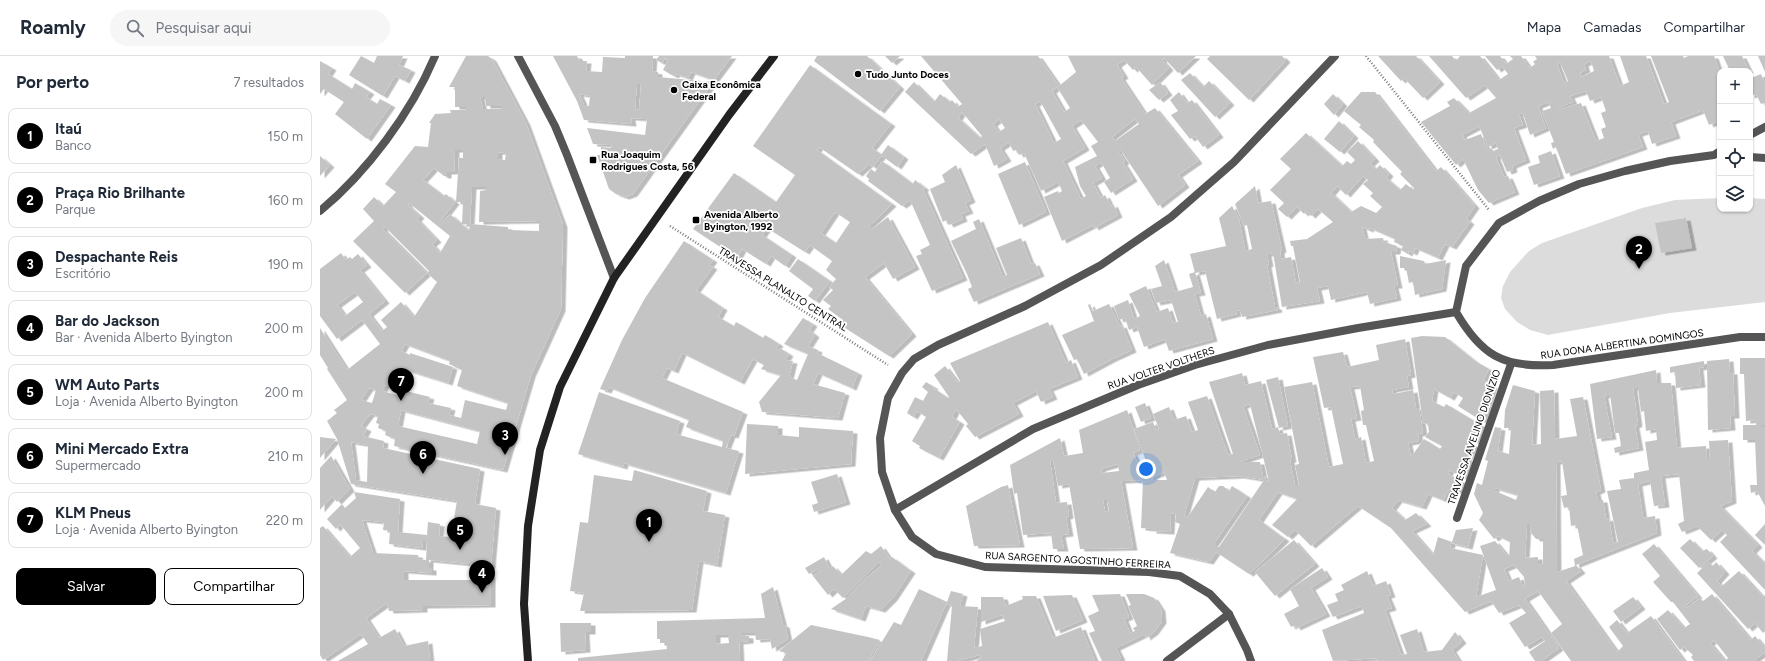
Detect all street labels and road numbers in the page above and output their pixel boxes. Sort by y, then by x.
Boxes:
street label: TRAVESSA PLANALTO CENTRAL [716,244,851,335]
street label: RUA DONA ALBERTINA DOMINGOS [1540,326,1704,362]
street label: RUA VOLTER VOLTHERS [1106,344,1216,392]
street label: TRAVESSA AVELINO DIONÍZIO [1445,367,1503,506]
street label: RUA SARGENTO AGOSTINHO FERREIRA [985,549,1171,571]

